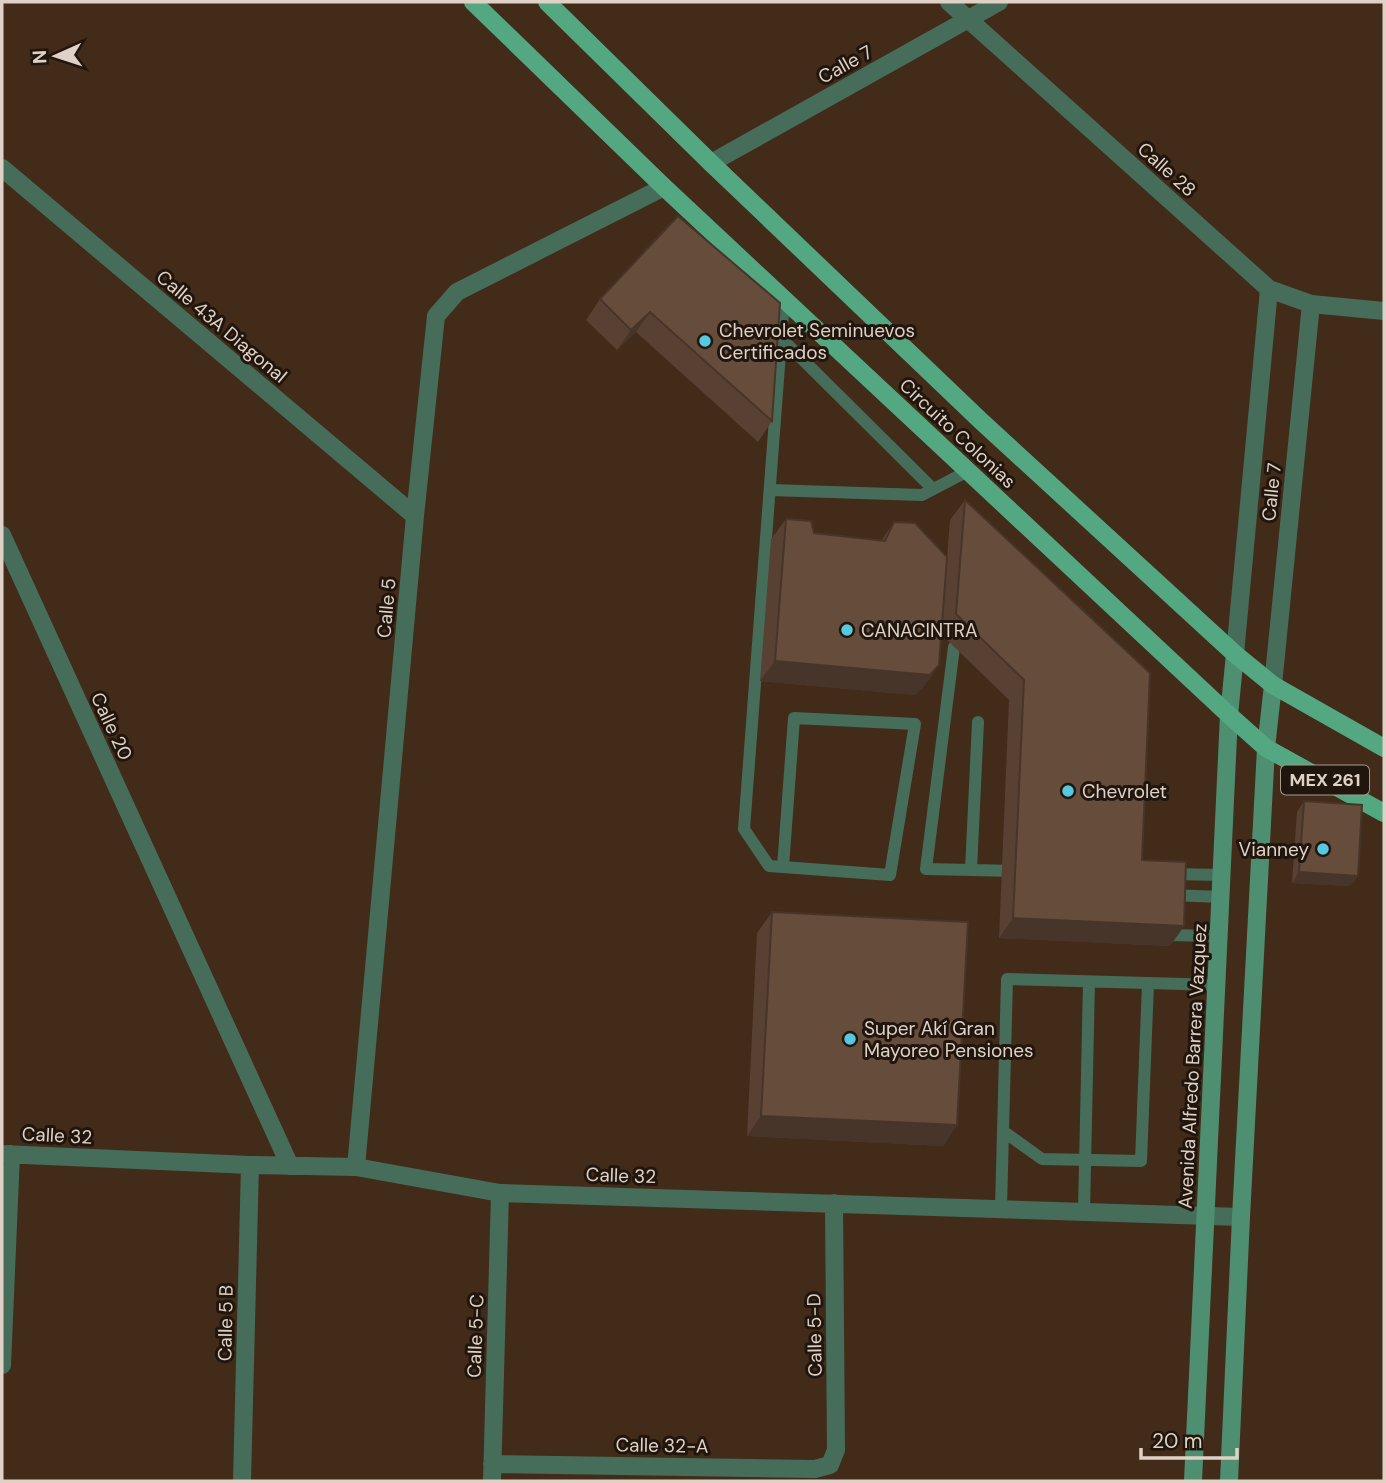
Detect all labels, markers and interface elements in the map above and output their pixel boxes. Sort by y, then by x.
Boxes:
north arrow [21,21,91,91]
street label: Calle 7 [814,39,877,90]
text: N [27,49,52,64]
street label: Calle 28 [1132,137,1201,202]
street label: Calle 43A Diagonal [151,264,292,388]
place label: Chevrolet Seminuevos Certificados [719,318,915,365]
marker: Chevrolet Seminuevos Certificados [697,333,713,349]
street label: Circuito Colonias [894,373,1021,494]
street label: Calle 7 [1256,462,1287,522]
street label: Calle 5 [371,577,402,639]
place label: CANACINTRA [861,618,978,643]
marker: CANACINTRA [839,622,855,638]
street label: Calle 20 [85,688,138,764]
road number: MEX 261 [1281,766,1369,794]
place label: Chevrolet [1082,779,1167,804]
marker: Chevrolet [1060,783,1076,799]
place label: Vianney [1239,837,1309,862]
marker: Vianney [1315,841,1331,857]
street label: Avenida Alfredo Barrera Vazquez [1173,923,1212,1209]
place label: Super Akí Gran Mayoreo Pensiones [864,1016,1034,1063]
marker: Super Akí Gran Mayoreo Pensiones [842,1031,858,1047]
street label: Calle 32 [21,1121,93,1150]
street label: Calle 32 [585,1162,657,1189]
street label: Calle 5 B [212,1285,239,1361]
street label: Calle 5-D [801,1293,828,1377]
street label: Calle 5-C [462,1294,489,1378]
scale bar [1141,1416,1237,1460]
text: 20 m [1152,1427,1203,1455]
street label: Calle 32-A [615,1432,709,1459]

